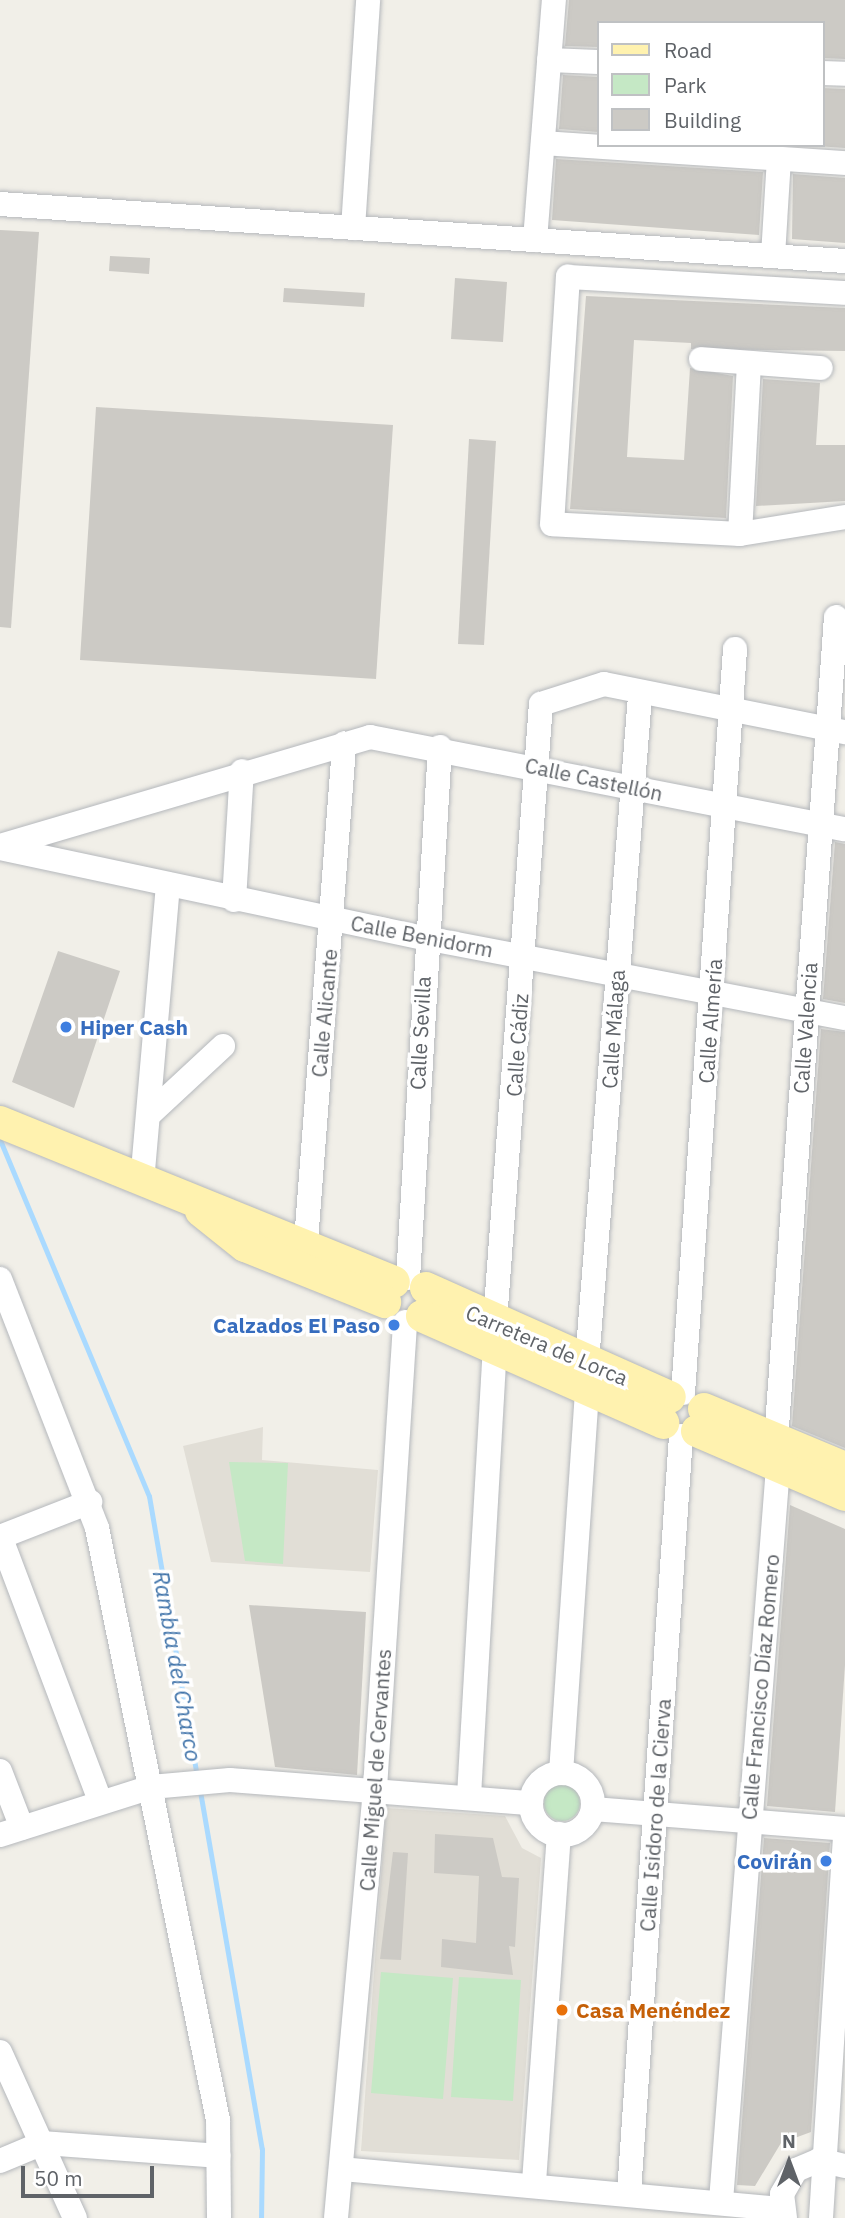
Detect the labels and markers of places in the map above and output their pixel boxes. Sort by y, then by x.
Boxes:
place label: Hiper Cash [80,1014,188,1040]
marker: Hiper Cash [58,1019,74,1035]
place label: Calzados El Paso [213,1312,380,1338]
marker: Calzados El Paso [386,1317,402,1333]
place label: Covirán [737,1848,812,1874]
marker: Covirán [818,1853,834,1869]
place label: Casa Menéndez [576,1997,730,2023]
marker: Casa Menéndez [554,2002,570,2018]

